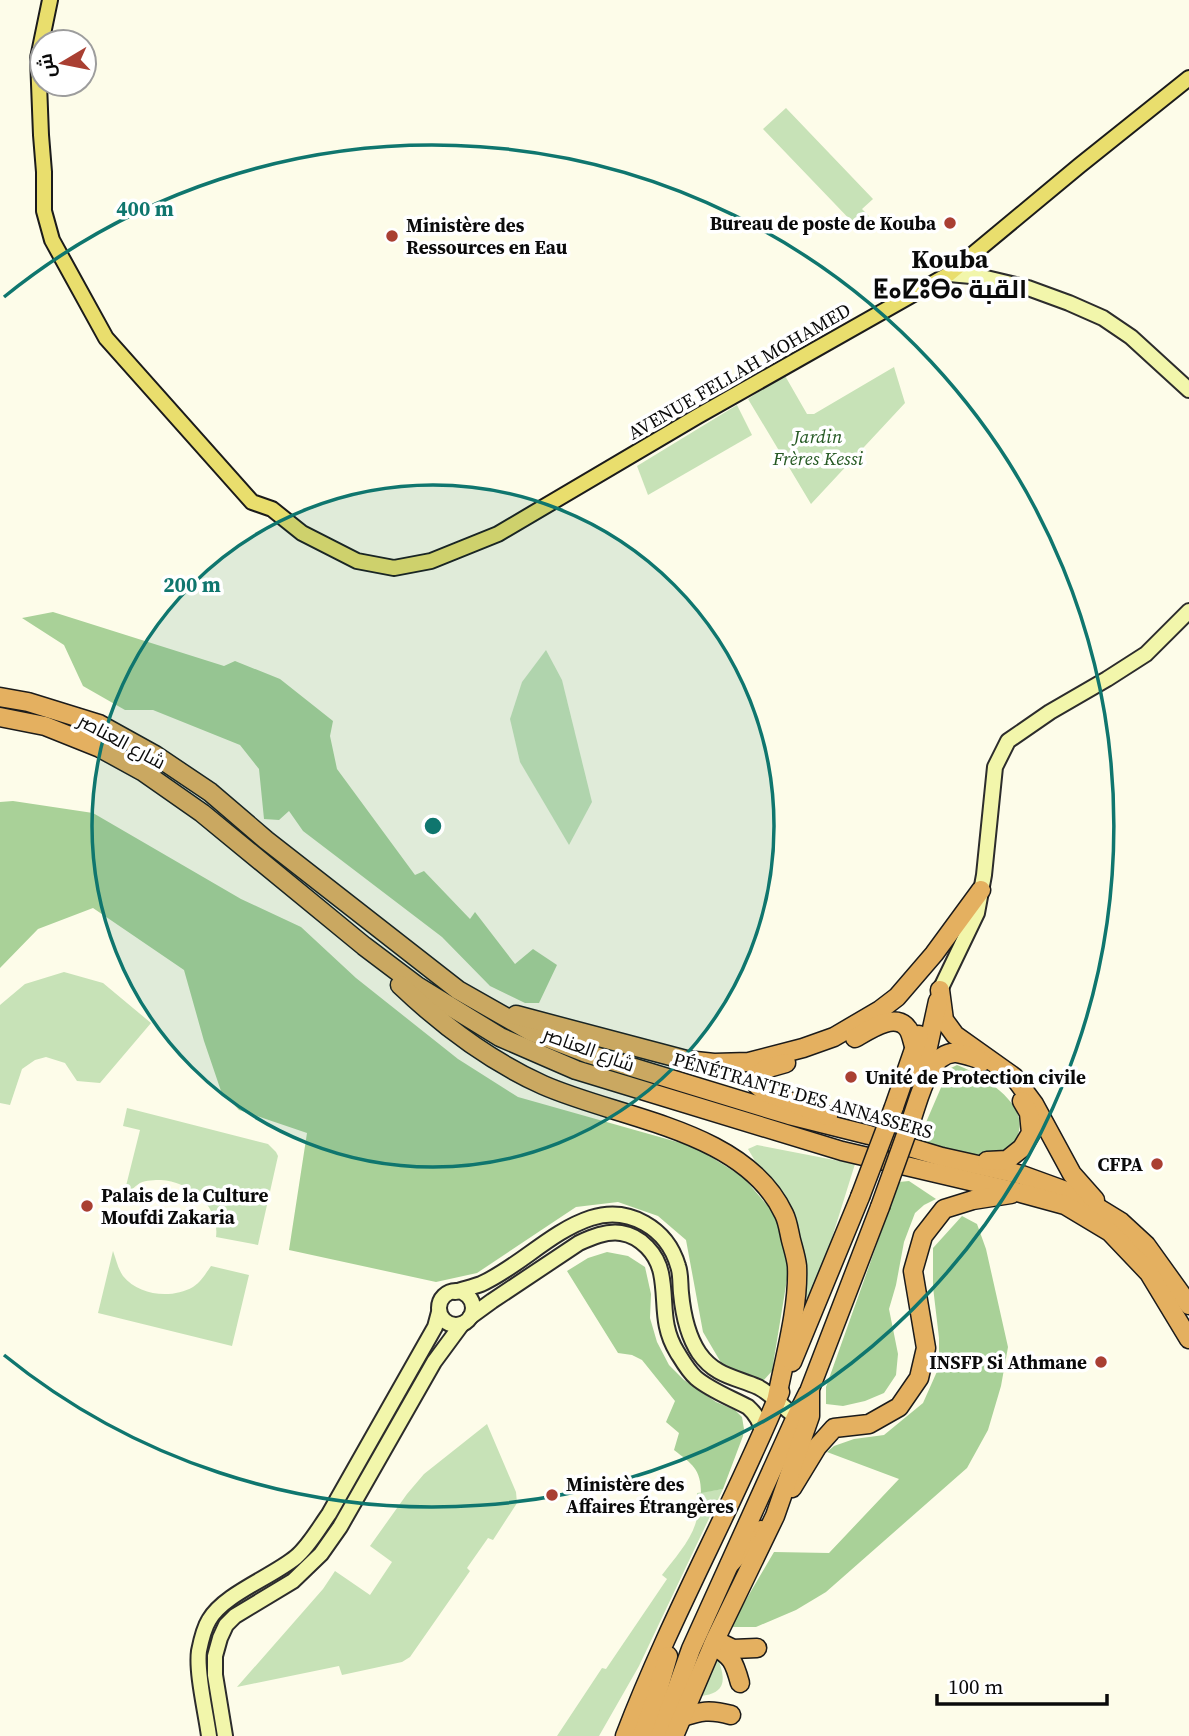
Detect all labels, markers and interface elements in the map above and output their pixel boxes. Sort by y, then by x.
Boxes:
north arrow [28,28,98,98]
text: ش [31,52,61,80]
text: 400 m [116,194,174,223]
place label: Bureau de poste de Kouba [710,210,937,236]
place label: Ministère des Ressources en Eau [406,212,568,260]
marker: Bureau de poste de Kouba [942,215,958,231]
marker: Ministère des Ressources en Eau [384,228,400,244]
district label: Kouba ⵟⴰⵇⵓⴱⴰ القبة [873,241,1027,307]
street label: AVENUE FELLAH MOHAMED [623,296,855,446]
park label: Jardin Frères Kessi [772,423,864,471]
text: 200 m [163,570,221,599]
street label: شارع العناصر [72,707,170,776]
centre of rings [421,814,445,838]
street label: شارع العناصر [538,1020,638,1078]
street label: PÉNÉTRANTE DES ANNASSERS [670,1045,936,1145]
place label: Unité de Protection civile [865,1064,1086,1090]
marker: Unité de Protection civile [843,1069,859,1085]
place label: CFPA [1098,1151,1143,1177]
marker: CFPA [1149,1156,1165,1172]
place label: Palais de la Culture Moufdi Zakaria [101,1182,268,1230]
marker: Palais de la Culture Moufdi Zakaria [79,1198,95,1214]
place label: INSFP Si Athmane [929,1349,1087,1375]
marker: INSFP Si Athmane [1093,1354,1109,1370]
place label: Ministère des Affaires Étrangères [566,1471,734,1519]
marker: Ministère des Affaires Étrangères [544,1487,560,1503]
scale bar [937,1662,1107,1706]
text: 100 m [948,1672,1003,1701]

